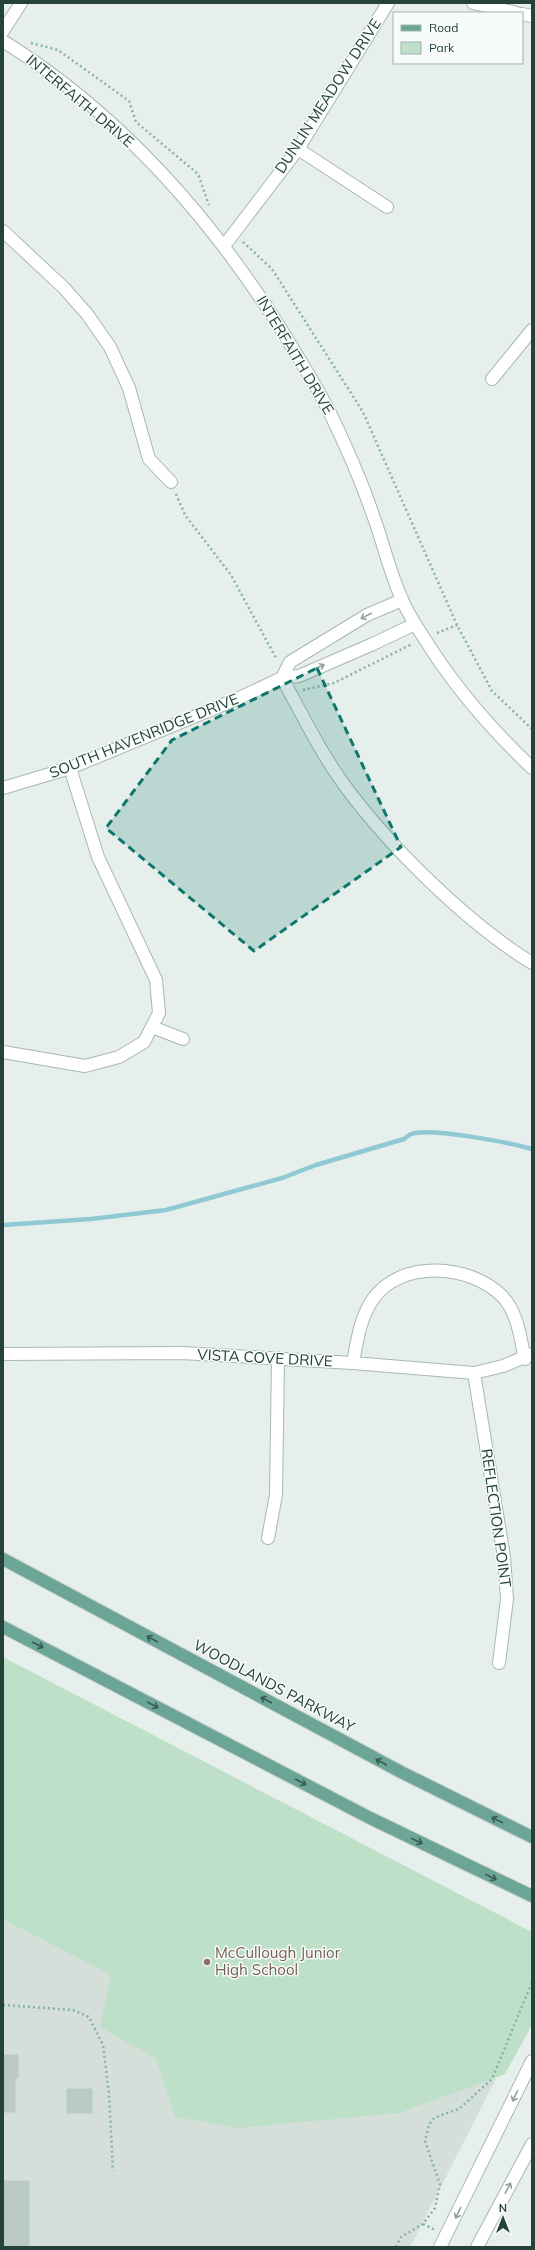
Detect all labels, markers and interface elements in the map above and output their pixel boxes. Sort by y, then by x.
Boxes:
legend [393,12,523,64]
street label: DUNLIN MEADOW DRIVE [270,15,385,177]
text: Road [429,20,458,35]
text: Park [429,40,455,55]
street label: INTERFAITH DRIVE [22,50,138,151]
street label: INTERFAITH DRIVE [253,292,338,418]
one-way arrow [361,613,373,620]
one-way arrow [313,663,325,670]
street label: SOUTH HAVENRIDGE DRIVE [46,689,241,782]
street label: VISTA COVE DRIVE [197,1344,333,1371]
street label: REFLECTION POINT [477,1447,516,1588]
one-way arrow [146,1635,158,1642]
street label: WOODLANDS PARKWAY [190,1635,359,1737]
one-way arrow [31,1642,43,1650]
one-way arrow [260,1696,272,1704]
one-way arrow [147,1702,159,1710]
one-way arrow [375,1757,387,1765]
one-way arrow [294,1779,306,1787]
one-way arrow [491,1816,503,1823]
one-way arrow [410,1838,422,1845]
one-way arrow [485,1874,497,1881]
place label: McCullough Junior High School [215,1943,341,1979]
marker: McCullough Junior High School [202,1957,212,1967]
one-way arrow [511,2090,518,2102]
one-way arrow [505,2182,512,2194]
north arrow [483,2198,523,2238]
text: N [499,2201,507,2215]
one-way arrow [454,2207,461,2219]

